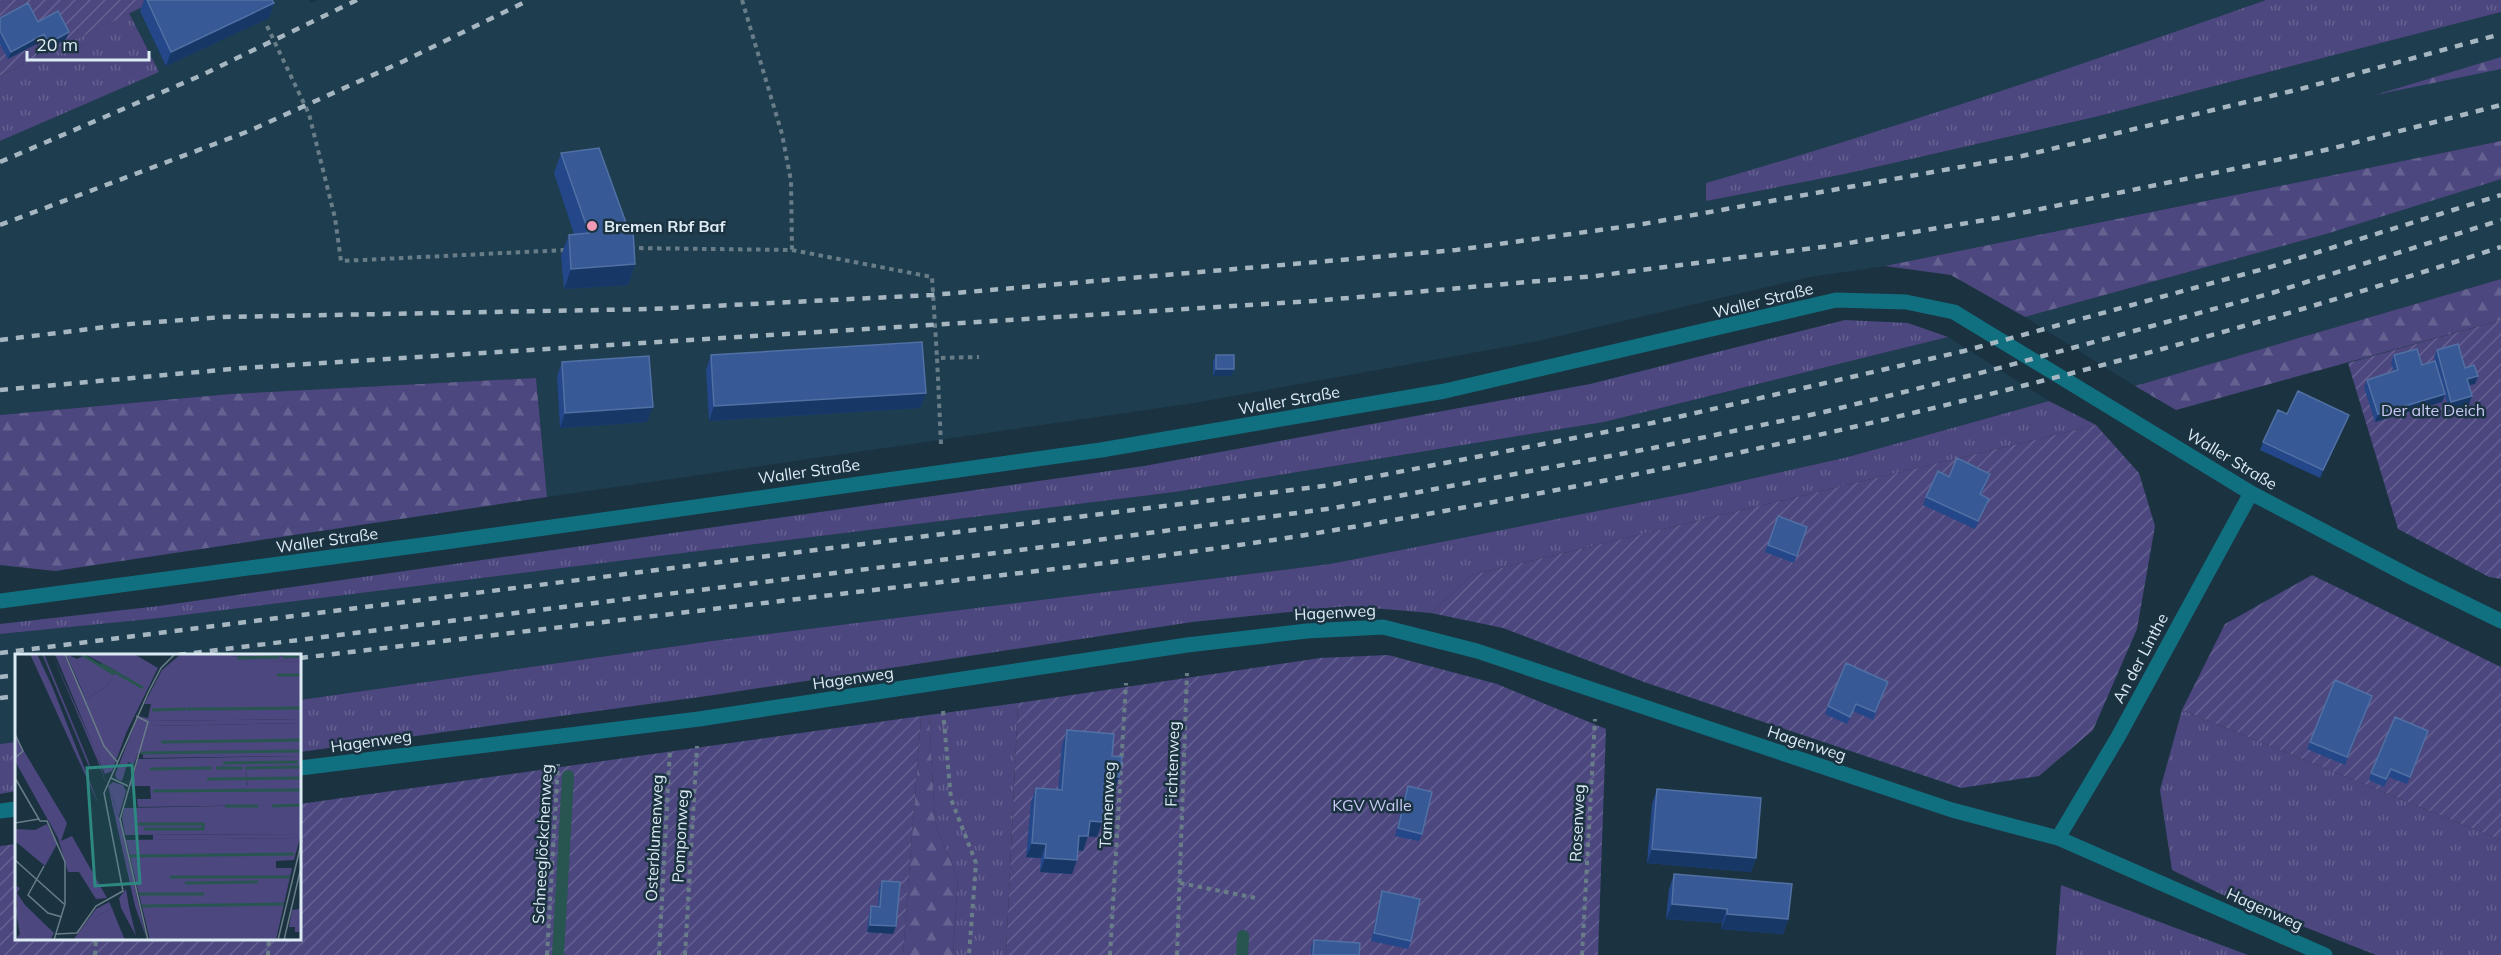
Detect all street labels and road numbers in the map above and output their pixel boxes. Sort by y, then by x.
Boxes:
street label: Waller Straße [1711,278,1815,322]
street label: Waller Straße [1237,381,1341,419]
street label: Waller Straße [2183,424,2281,494]
street label: Waller Straße [757,454,861,488]
street label: Waller Straße [275,523,379,557]
street label: Hagenweg [1294,600,1376,624]
street label: An der Linthe [2108,610,2172,706]
street label: Hagenweg [811,662,895,694]
street label: Fichtenweg [1161,721,1183,807]
street label: Hagenweg [1765,721,1849,765]
street label: Hagenweg [329,725,413,757]
street label: Tannenweg [1095,761,1119,849]
street label: Schneeglöckchenweg [528,764,556,924]
street label: Osterblumenweg [641,774,667,902]
street label: Rosenweg [1565,783,1589,863]
street label: Pomponweg [668,789,692,883]
street label: Hagenweg [2224,883,2306,935]

